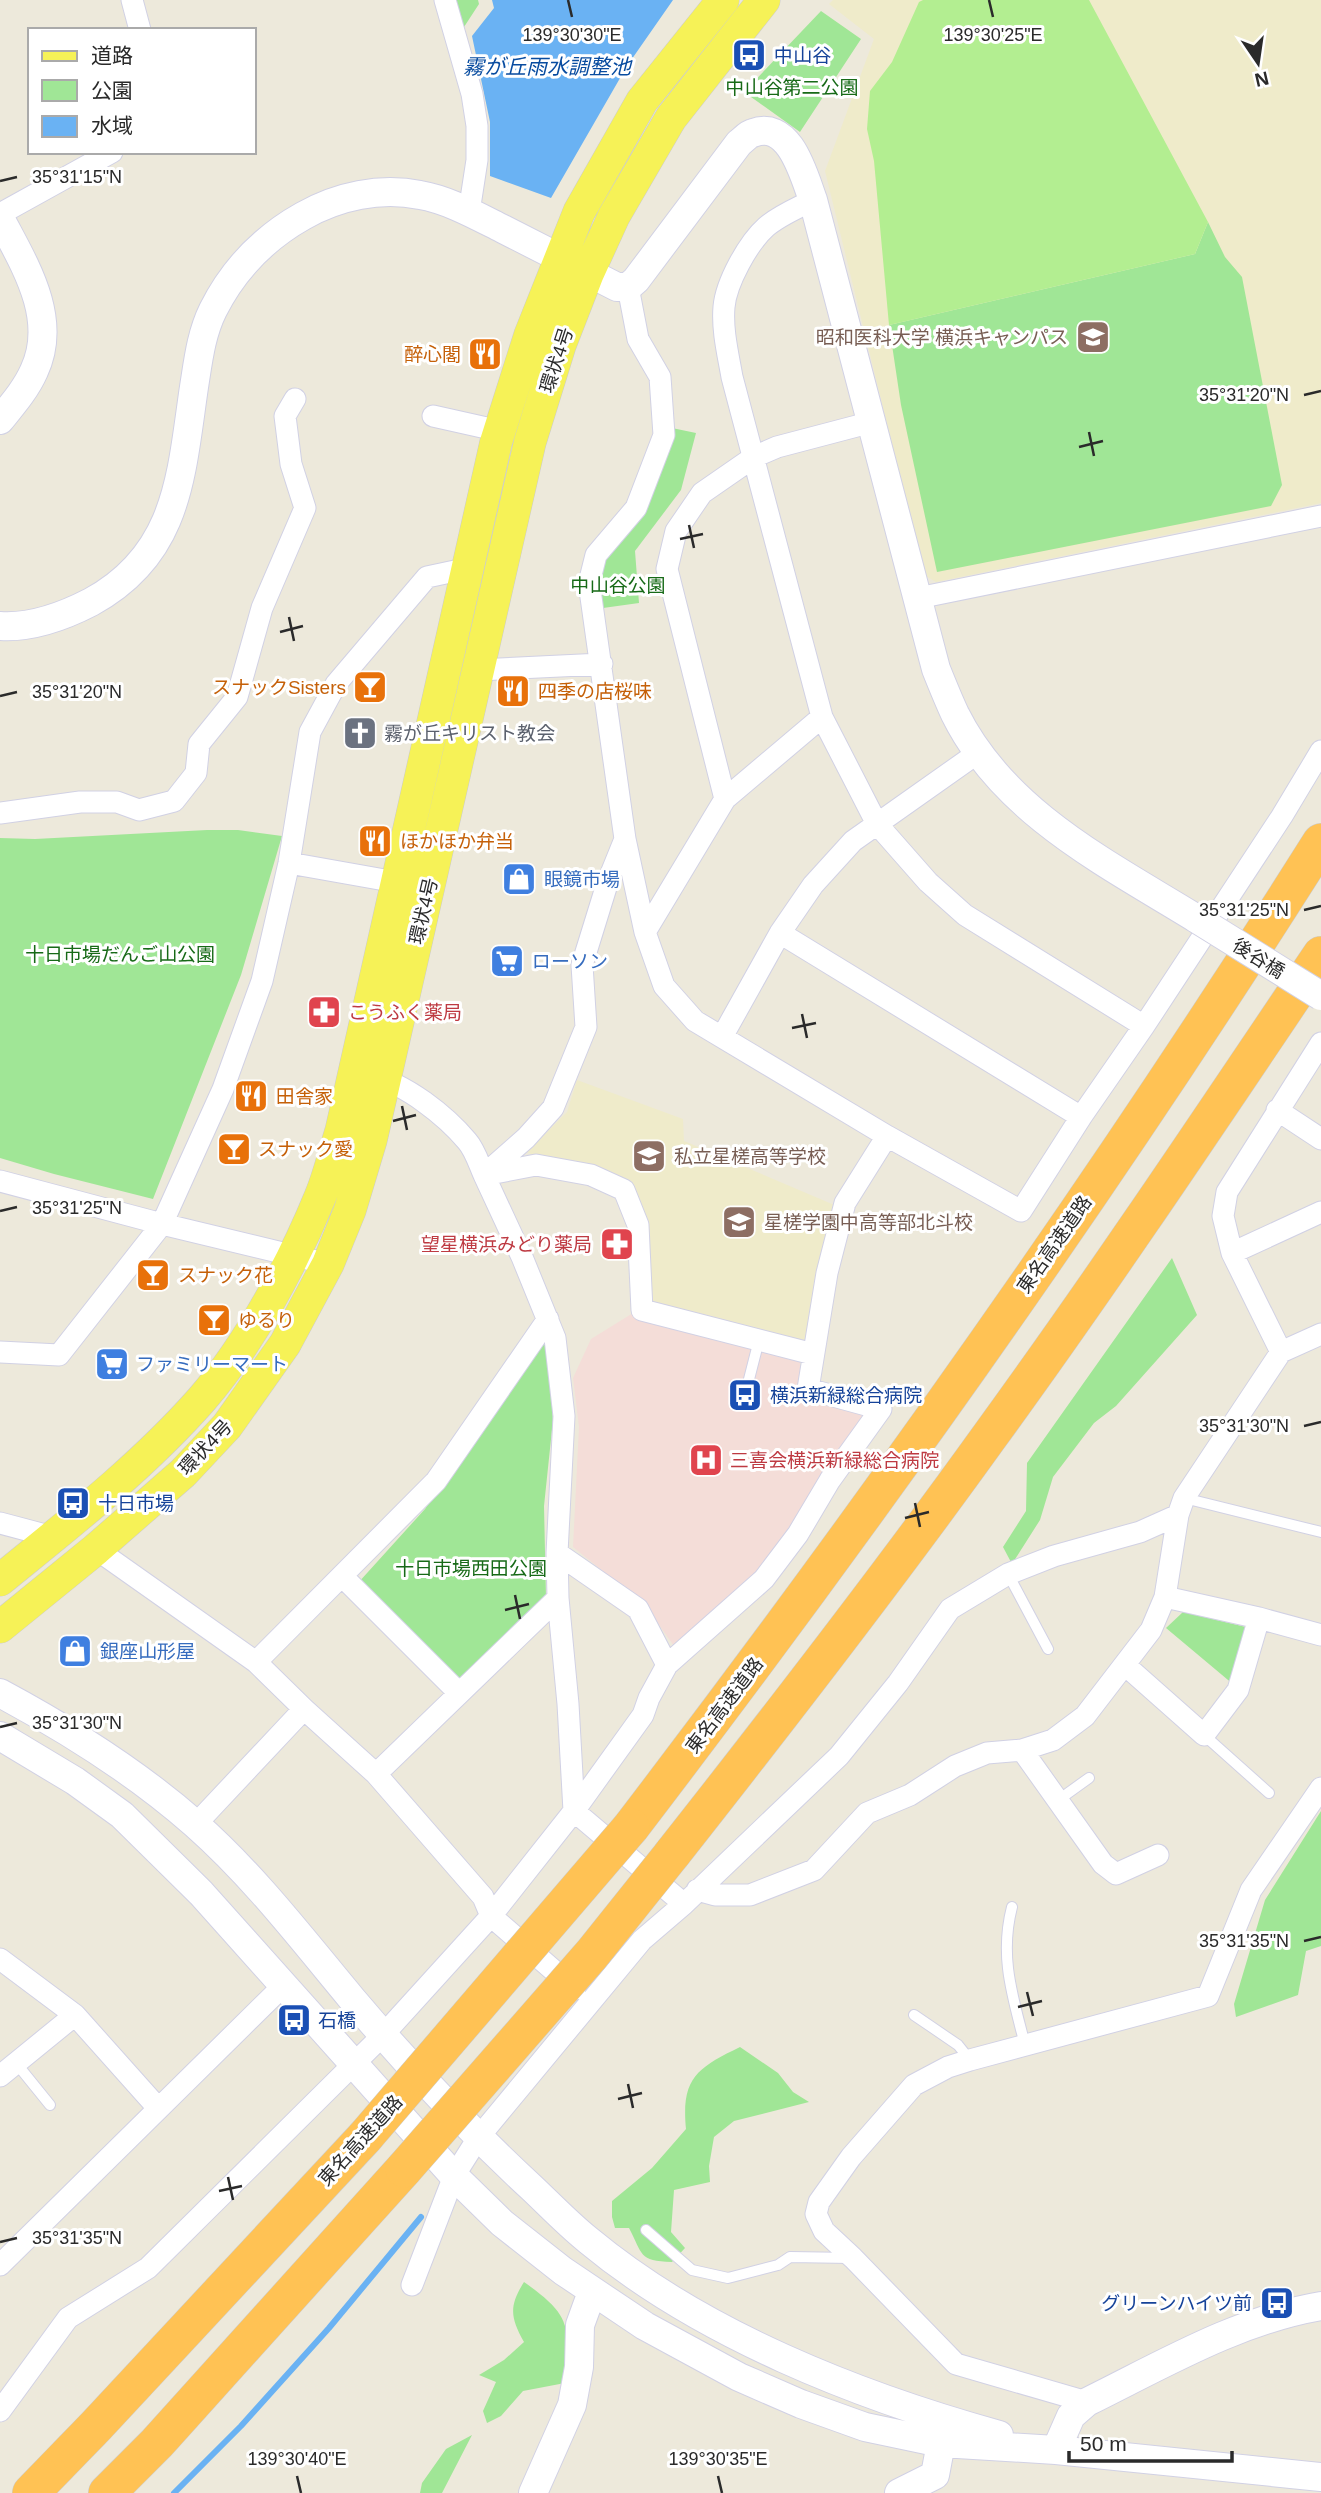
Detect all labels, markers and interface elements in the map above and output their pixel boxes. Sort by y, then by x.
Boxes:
text: 139°30'30"E [522,25,622,45]
text: 139°30'25"E [943,25,1043,45]
legend [28,28,256,154]
north arrow [1223,28,1293,98]
bus stop icon: 中山谷 [730,36,768,74]
text: 道路 [91,44,133,67]
place label: 中山谷 [774,45,831,66]
water label: 霧が丘雨水調整池 [463,55,633,78]
text: N [1253,67,1271,91]
park label: 中山谷第二公園 [725,77,859,98]
text: 公園 [91,79,133,102]
text: 水域 [91,114,133,137]
text: 35°31'15"N [32,167,122,187]
school or university icon: 昭和医科大学 横浜キャンパス [1074,318,1112,356]
street label: 環状4号 [536,325,577,396]
place label: 昭和医科大学 横浜キャンパス [816,327,1068,348]
restaurant icon: 醉心閣 [466,335,504,373]
place label: 醉心閣 [404,344,461,365]
text: 35°31'20"N [1199,385,1289,405]
park label: 中山谷公園 [570,575,666,596]
bar icon: スナックSisters [351,668,389,706]
restaurant icon: 四季の店桜味 [494,672,532,710]
place label: スナックSisters [212,677,346,698]
place label: 四季の店桜味 [538,681,652,702]
text: 35°31'20"N [32,682,122,702]
church icon: 霧が丘キリスト教会 [341,714,379,752]
place label: 霧が丘キリスト教会 [384,723,555,744]
restaurant icon: ほかほか弁当 [356,822,394,860]
place label: ほかほか弁当 [400,831,514,852]
shop icon: 眼鏡市場 [500,860,538,898]
place label: 眼鏡市場 [544,869,620,890]
street label: 環状4号 [406,876,441,946]
text: 35°31'25"N [1199,900,1289,920]
street label: 後谷橋 [1229,934,1288,982]
supermarket icon: ローソン [488,942,526,980]
park label: 十日市場だんご山公園 [25,944,215,965]
place label: ローソン [532,951,608,972]
pharmacy icon: こうふく薬局 [305,993,343,1031]
place label: こうふく薬局 [348,1002,462,1023]
restaurant icon: 田舎家 [232,1077,270,1115]
place label: 田舎家 [276,1086,333,1107]
bar icon: スナック愛 [215,1130,253,1168]
school or university icon: 私立星槎高等学校 [630,1137,668,1175]
place label: スナック愛 [258,1139,353,1160]
place label: 私立星槎高等学校 [674,1146,826,1167]
street label: 東名高速道路 [1013,1192,1096,1297]
text: 35°31'25"N [32,1198,122,1218]
school or university icon: 星槎学園中高等部北斗校 [720,1203,758,1241]
place label: 星槎学園中高等部北斗校 [764,1212,973,1233]
pharmacy icon: 望星横浜みどり薬局 [598,1225,636,1263]
place label: 望星横浜みどり薬局 [421,1234,592,1255]
bar icon: スナック花 [134,1256,172,1294]
place label: スナック花 [178,1265,273,1286]
bar icon: ゆるり [195,1301,233,1339]
place label: ゆるり [238,1310,295,1331]
supermarket icon: ファミリーマート [93,1345,131,1383]
place label: ファミリーマート [136,1354,288,1375]
bus stop icon: 横浜新緑総合病院 [726,1376,764,1414]
place label: 横浜新緑総合病院 [770,1385,922,1406]
street label: 環状4号 [175,1415,236,1479]
text: 35°31'30"N [1199,1416,1289,1436]
hospital icon: 三喜会横浜新緑総合病院 [687,1441,725,1479]
place label: 三喜会横浜新緑総合病院 [730,1450,939,1471]
bus stop icon: 十日市場 [54,1484,92,1522]
place label: 十日市場 [98,1493,174,1514]
park label: 十日市場西田公園 [395,1558,547,1579]
shop icon: 銀座山形屋 [56,1632,94,1670]
place label: 銀座山形屋 [100,1641,195,1662]
street label: 東名高速道路 [682,1653,767,1757]
text: 35°31'30"N [32,1713,122,1733]
text: 35°31'35"N [1199,1931,1289,1951]
bus stop icon: 石橋 [275,2001,313,2039]
place label: 石橋 [318,2010,356,2031]
street label: 東名高速道路 [314,2091,406,2190]
text: 35°31'35"N [32,2228,122,2248]
bus stop icon: グリーンハイツ前 [1258,2284,1296,2322]
place label: グリーンハイツ前 [1101,2293,1252,2314]
scale bar [1069,2420,1232,2464]
text: 50 m [1080,2432,1127,2455]
text: 139°30'40"E [247,2449,347,2469]
text: 139°30'35"E [668,2449,768,2469]

